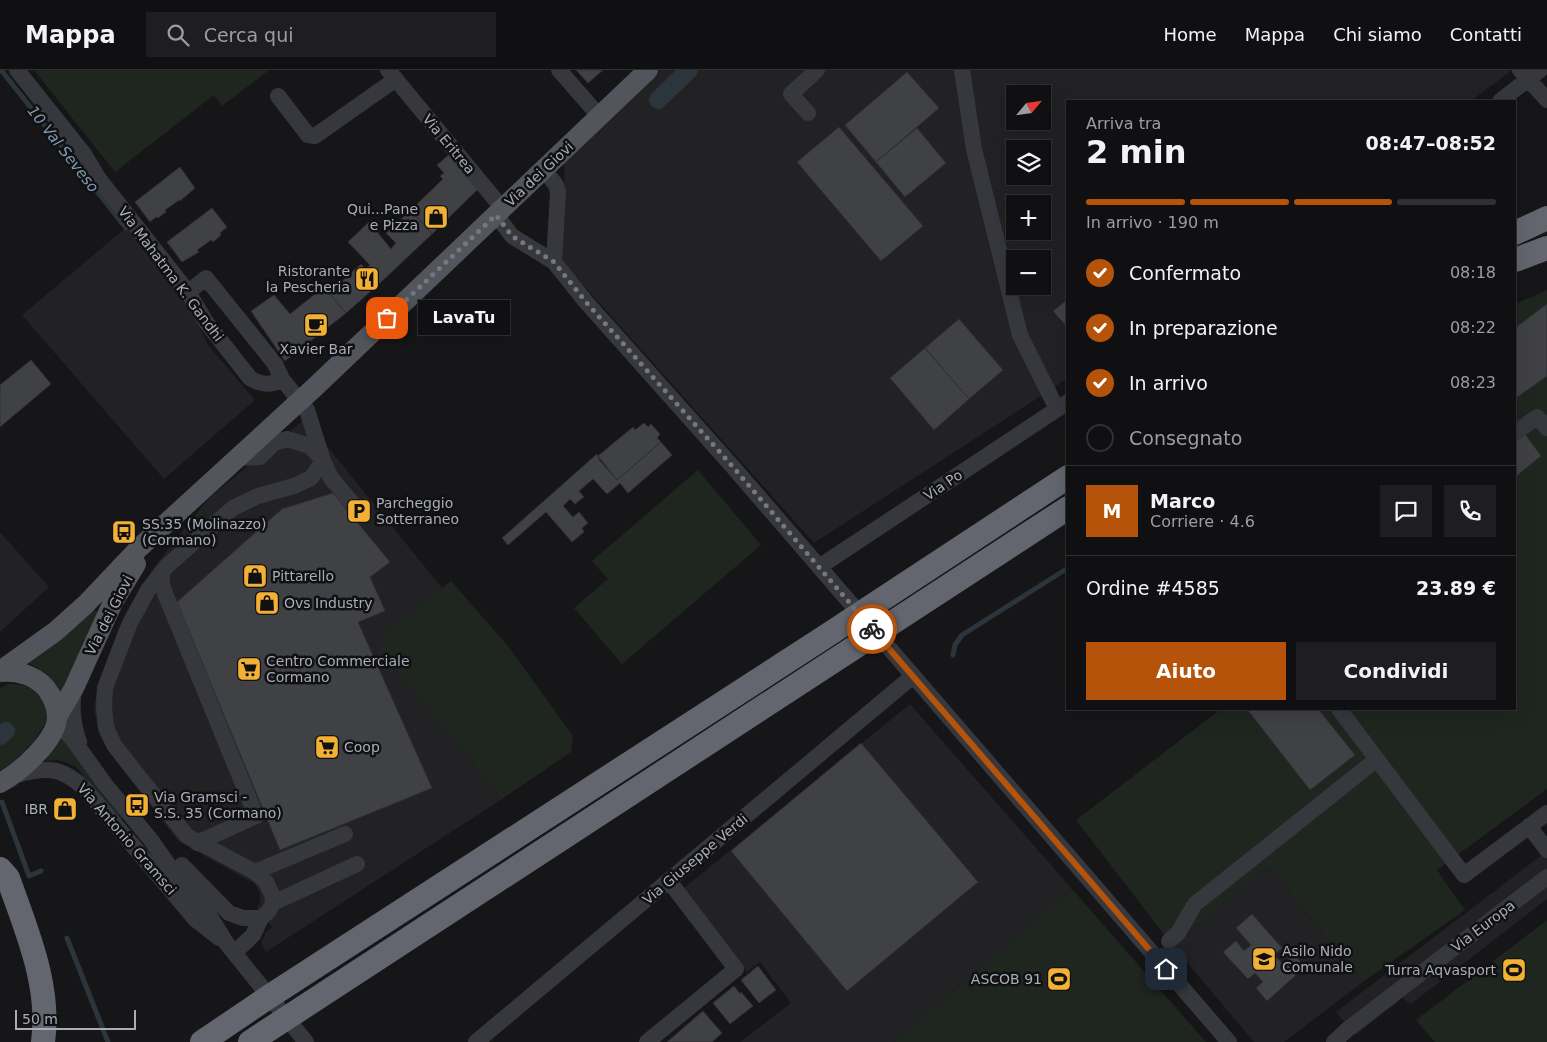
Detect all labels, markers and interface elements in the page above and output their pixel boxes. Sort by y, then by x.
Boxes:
search box [146,12,496,57]
text: Mappa [25,21,116,49]
icon: search [164,21,192,49]
text: Cerca qui [204,24,294,46]
text: Home [1164,24,1217,45]
text: Mappa [1245,24,1305,45]
text: Chi siamo [1333,24,1422,45]
text: Contatti [1450,24,1522,45]
north arrow [1006,85,1051,130]
map controls [1006,85,1051,295]
water label: 10 Val Seveso [24,102,102,196]
street label: Via Eritrea [419,111,479,177]
text: Arriva tra [1086,114,1161,133]
text: 08:47–08:52 [1366,132,1496,154]
text: 2 min [1086,133,1187,171]
street label: Via dei Giovi [502,138,576,210]
button: layers [1006,140,1051,185]
button: + [1006,195,1051,240]
place label: Qui...Pane e Pizza [347,201,418,233]
street label: Via Mahatma K. Gandhi [115,203,227,345]
shop icon: Qui...Pane e Pizza [423,204,449,230]
text: In arrivo · 190 m [1086,213,1219,232]
button: − [1006,250,1051,295]
icon: check [1086,259,1114,287]
text: Confermato [1129,262,1241,284]
place label: Ristorante la Pescheria [266,263,350,295]
text: 08:18 [1450,263,1496,282]
restaurant icon: Ristorante la Pescheria [354,266,380,292]
pin [366,297,408,339]
callout: LavaTu [417,300,510,336]
icon: bag [373,304,401,332]
text: LavaTu [433,308,495,327]
cafe icon: Xavier Bar [303,312,329,338]
icon: check [1086,314,1114,342]
text: In preparazione [1129,317,1278,339]
text: 08:22 [1450,318,1496,337]
place label: Xavier Bar [279,341,353,357]
icon: check [1086,369,1114,397]
text: In arrivo [1129,372,1208,394]
text: 08:23 [1450,373,1496,392]
text: Consegnato [1129,427,1242,449]
street label: Via Po [921,466,965,504]
button: chat [1380,485,1432,537]
button: phone [1444,485,1496,537]
text: Marco [1150,490,1215,512]
place label: Parcheggio Sotterraneo [376,495,459,527]
parking icon: Parcheggio Sotterraneo [346,498,372,524]
text: M [1103,500,1121,522]
text: Corriere · 4.6 [1150,512,1255,531]
place label: SS.35 (Molinazzo) (Cormano) [142,516,267,548]
bus stop icon: SS.35 (Molinazzo) (Cormano) [111,519,137,545]
shop icon: Pittarello [242,563,268,589]
place label: Pittarello [272,568,334,584]
street label: Via dei Giovi [82,572,136,658]
text: Ordine #4585 [1086,577,1220,599]
text: 23.89 € [1416,577,1496,599]
shop icon: Ovs Industry [254,590,280,616]
place label: Ovs Industry [284,595,373,611]
courier [847,604,897,654]
icon: bike [858,615,886,643]
button: Aiuto [1086,642,1286,700]
button: Condividi [1296,642,1496,700]
place label: Centro Commerciale Cormano [266,653,410,685]
supermarket icon: Centro Commerciale Cormano [236,656,262,682]
supermarket icon: Coop [314,734,340,760]
place label: Coop [344,739,380,755]
street label: Via Antonio Gramsci [74,780,180,898]
place label: Via Gramsci - S.S. 35 (Cormano) [154,789,282,821]
bus stop icon: Via Gramsci - S.S. 35 (Cormano) [124,792,150,818]
shop icon: IBR [52,796,78,822]
place label: IBR [25,801,48,817]
street label: Via Giuseppe Verdi [639,810,751,908]
street label: Via Europa [1448,897,1518,955]
place label: Asilo Nido Comunale [1282,943,1353,975]
school or university icon: Asilo Nido Comunale [1251,946,1277,972]
pin [1145,948,1187,990]
icon: home [1152,955,1180,983]
sports icon: Turra Aqvasport [1501,957,1527,983]
place label: Turra Aqvasport [1384,962,1497,978]
sports icon: ASCOB 91 [1046,966,1072,992]
place label: ASCOB 91 [971,971,1042,987]
scale bar [15,1007,136,1030]
text: 50 m [22,1011,58,1027]

